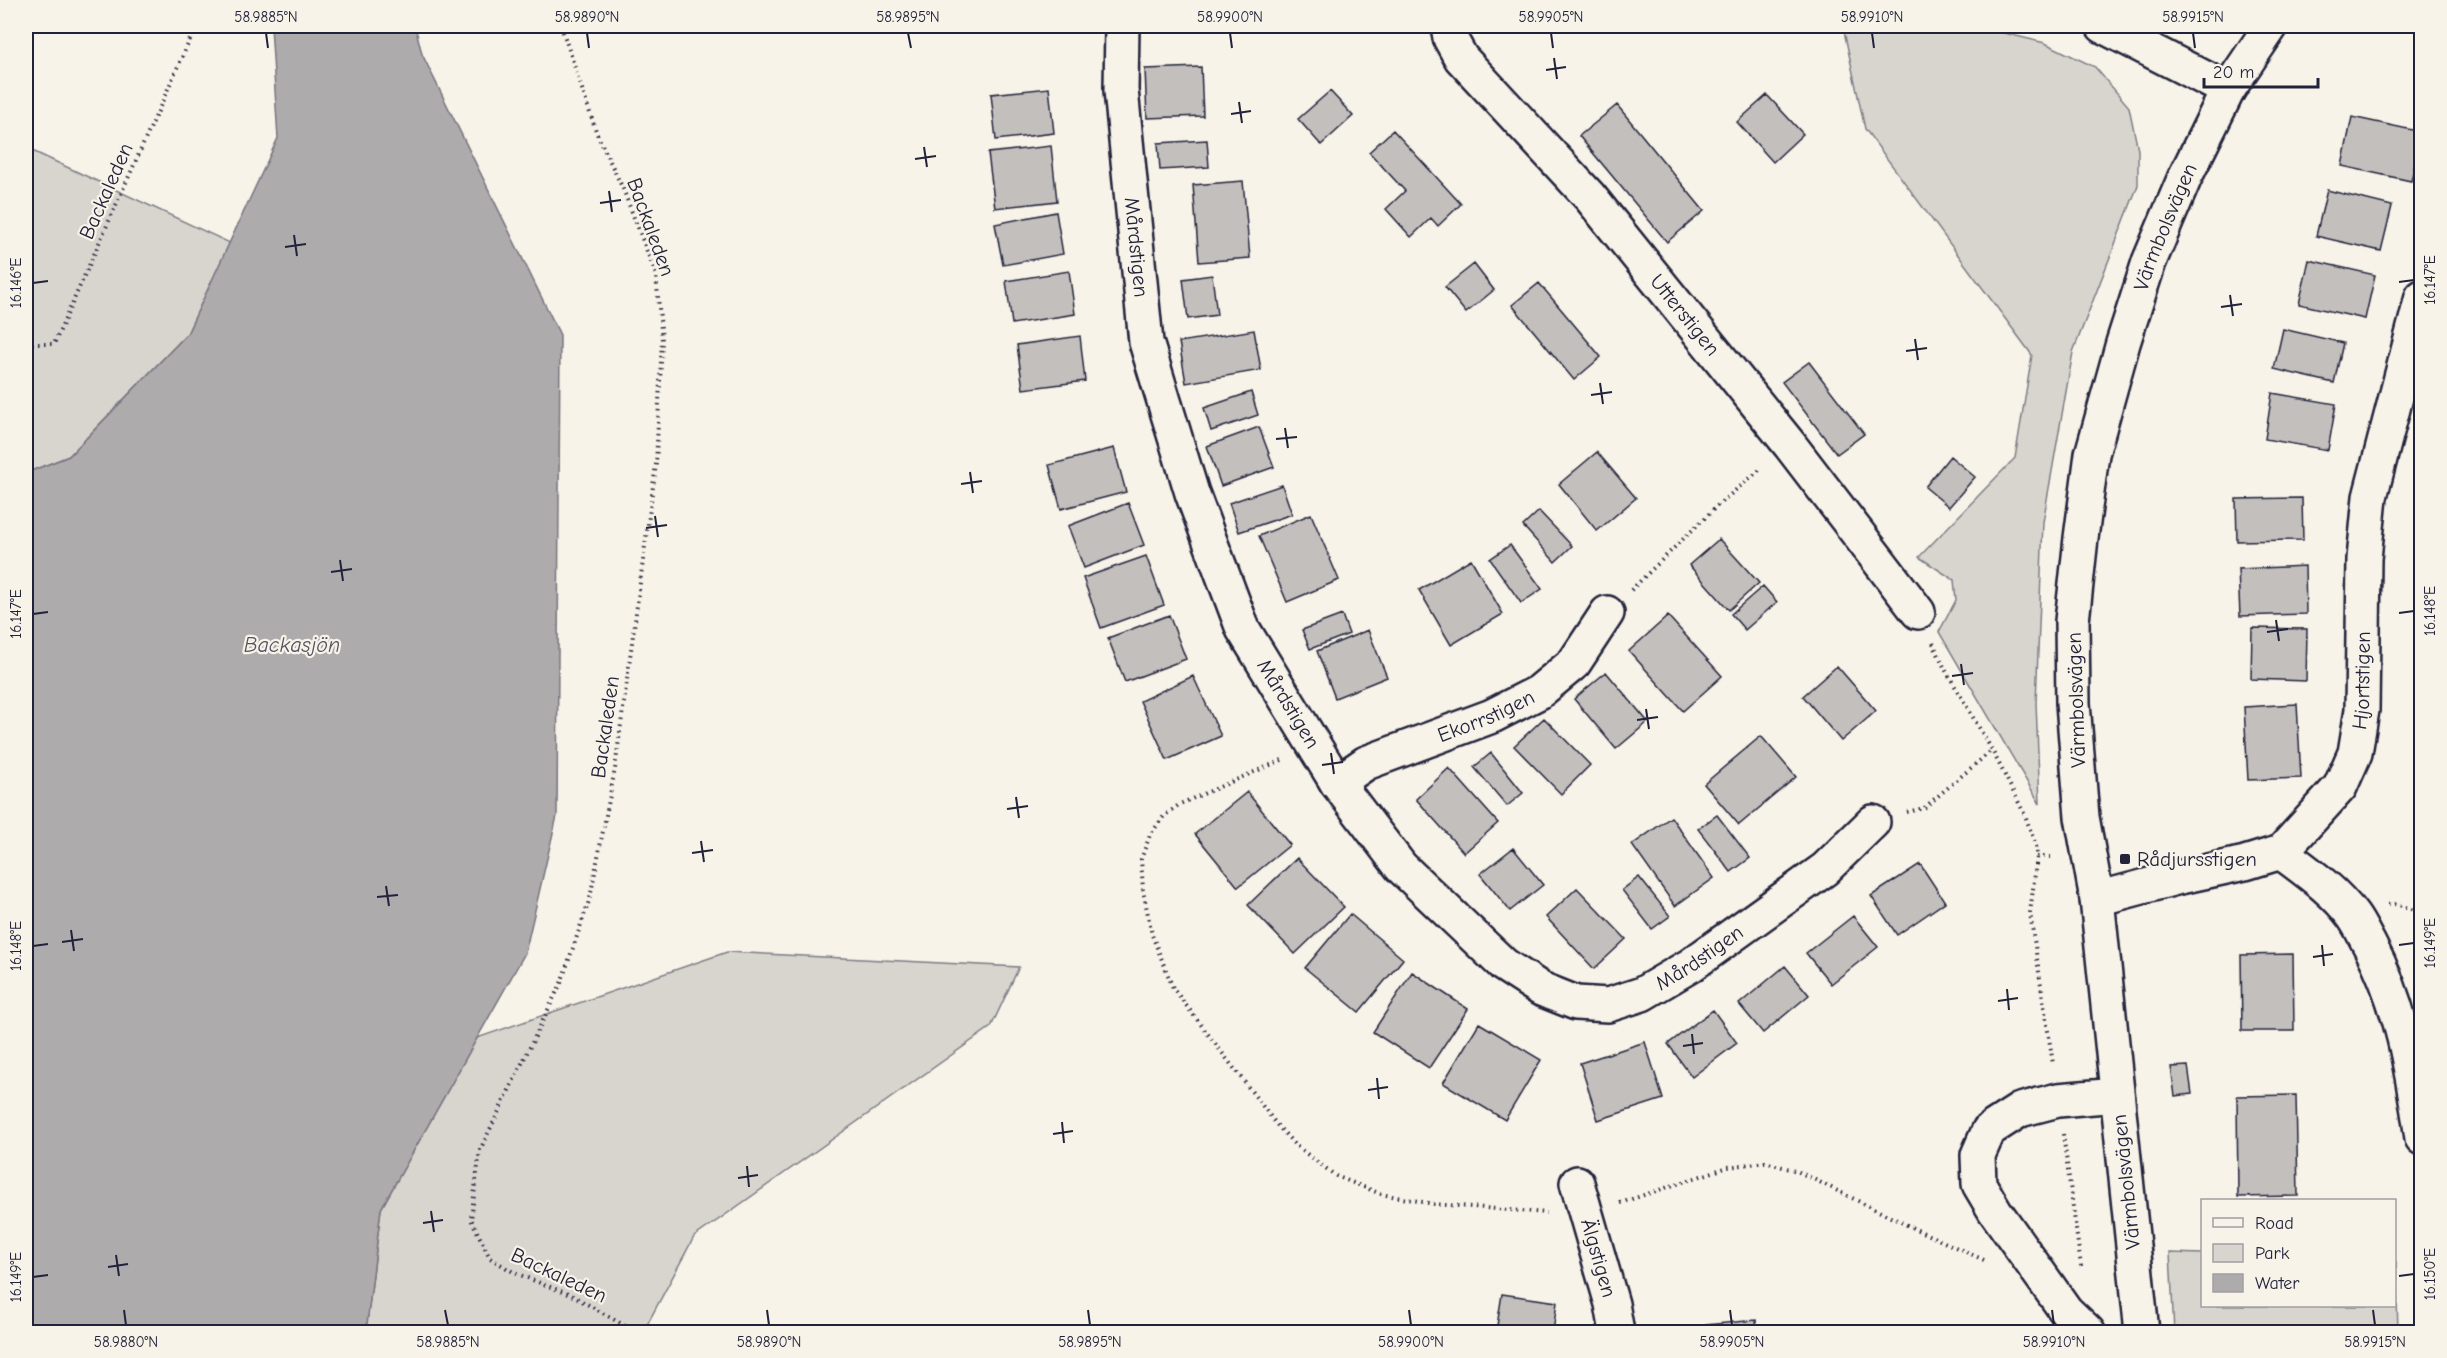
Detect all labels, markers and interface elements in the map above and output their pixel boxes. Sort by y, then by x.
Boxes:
text: 58.9885°N [234,8,298,26]
text: 58.9890°N [555,8,619,26]
text: 58.9895°N [876,8,940,26]
text: 58.9900°N [1197,8,1263,26]
text: 58.9905°N [1519,8,1583,26]
text: 58.9910°N [1841,8,1903,26]
text: 58.9915°N [2162,8,2224,26]
scale bar [2204,51,2318,89]
text: 20 m [2213,62,2254,83]
street label: Backaleden [74,139,138,243]
street label: Värmbolsvägen [2129,159,2202,294]
street label: Backaleden [622,175,680,279]
street label: Mårdstigen [1120,196,1153,298]
text: 16.147°E [2421,255,2439,305]
text: 16.146°E [7,258,25,308]
street label: Utterstigen [1645,269,1725,360]
text: 16.148°E [2421,586,2439,636]
text: 16.147°E [7,589,25,639]
street label: Hjortstigen [2347,631,2375,731]
water label: Backasjön [244,632,340,658]
street label: Värmbolsvägen [2062,632,2090,768]
street label: Mårdstigen [1252,655,1325,753]
street label: Backaleden [586,674,624,780]
street label: Ekorrstigen [1434,684,1538,747]
place label: Rådjursstigen [2137,847,2257,871]
marker: Rådjursstigen [2118,852,2132,866]
text: 16.149°E [2421,918,2439,968]
street label: Mårdstigen [1651,920,1748,995]
text: 16.148°E [7,921,25,971]
street label: Värmbolsvägen [2107,1113,2145,1251]
legend [2201,1199,2396,1307]
text: Road [2255,1213,2294,1234]
street label: Älgstigen [1576,1216,1621,1300]
street label: Backaleden [507,1242,611,1308]
text: Park [2255,1243,2290,1264]
text: 16.150°E [2421,1248,2439,1300]
text: 16.149°E [7,1252,25,1302]
text: Water [2255,1273,2300,1294]
text: 58.9880°N [94,1333,158,1351]
text: 58.9885°N [416,1333,480,1351]
text: 58.9890°N [737,1333,801,1351]
text: 58.9895°N [1058,1333,1122,1351]
text: 58.9900°N [1378,1333,1444,1351]
text: 58.9905°N [1700,1333,1764,1351]
text: 58.9910°N [2023,1333,2085,1351]
text: 58.9915°N [2344,1333,2406,1351]

